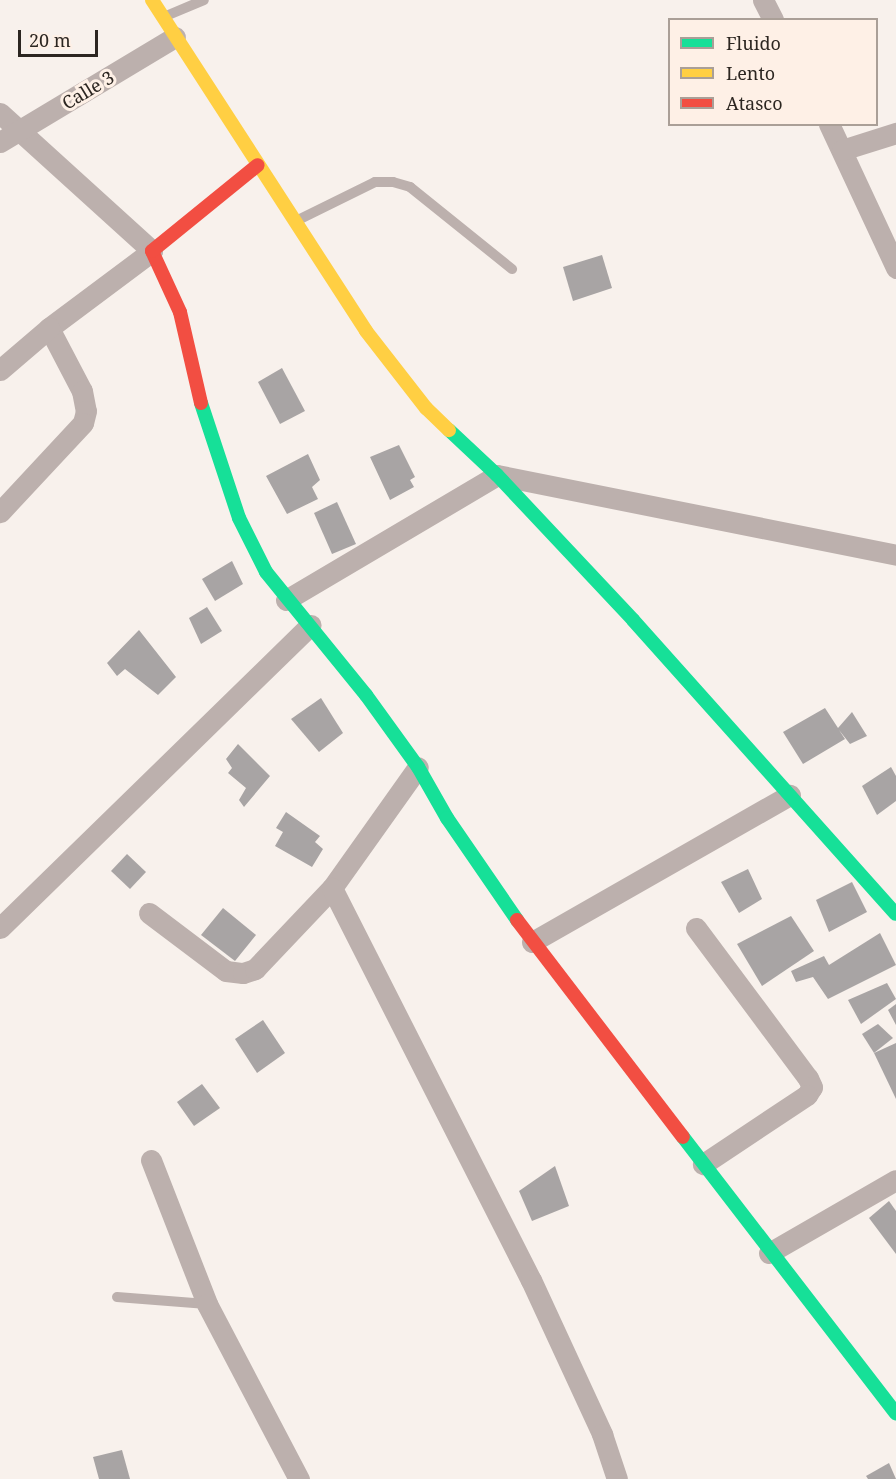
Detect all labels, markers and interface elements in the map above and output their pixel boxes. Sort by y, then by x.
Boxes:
scale bar [21,18,100,56]
legend [668,18,878,126]
text: 20 m [29,28,71,52]
text: Fluido [726,31,781,55]
text: Lento [726,61,775,85]
street label: Calle 3 [58,66,118,114]
text: Atasco [726,91,783,115]

